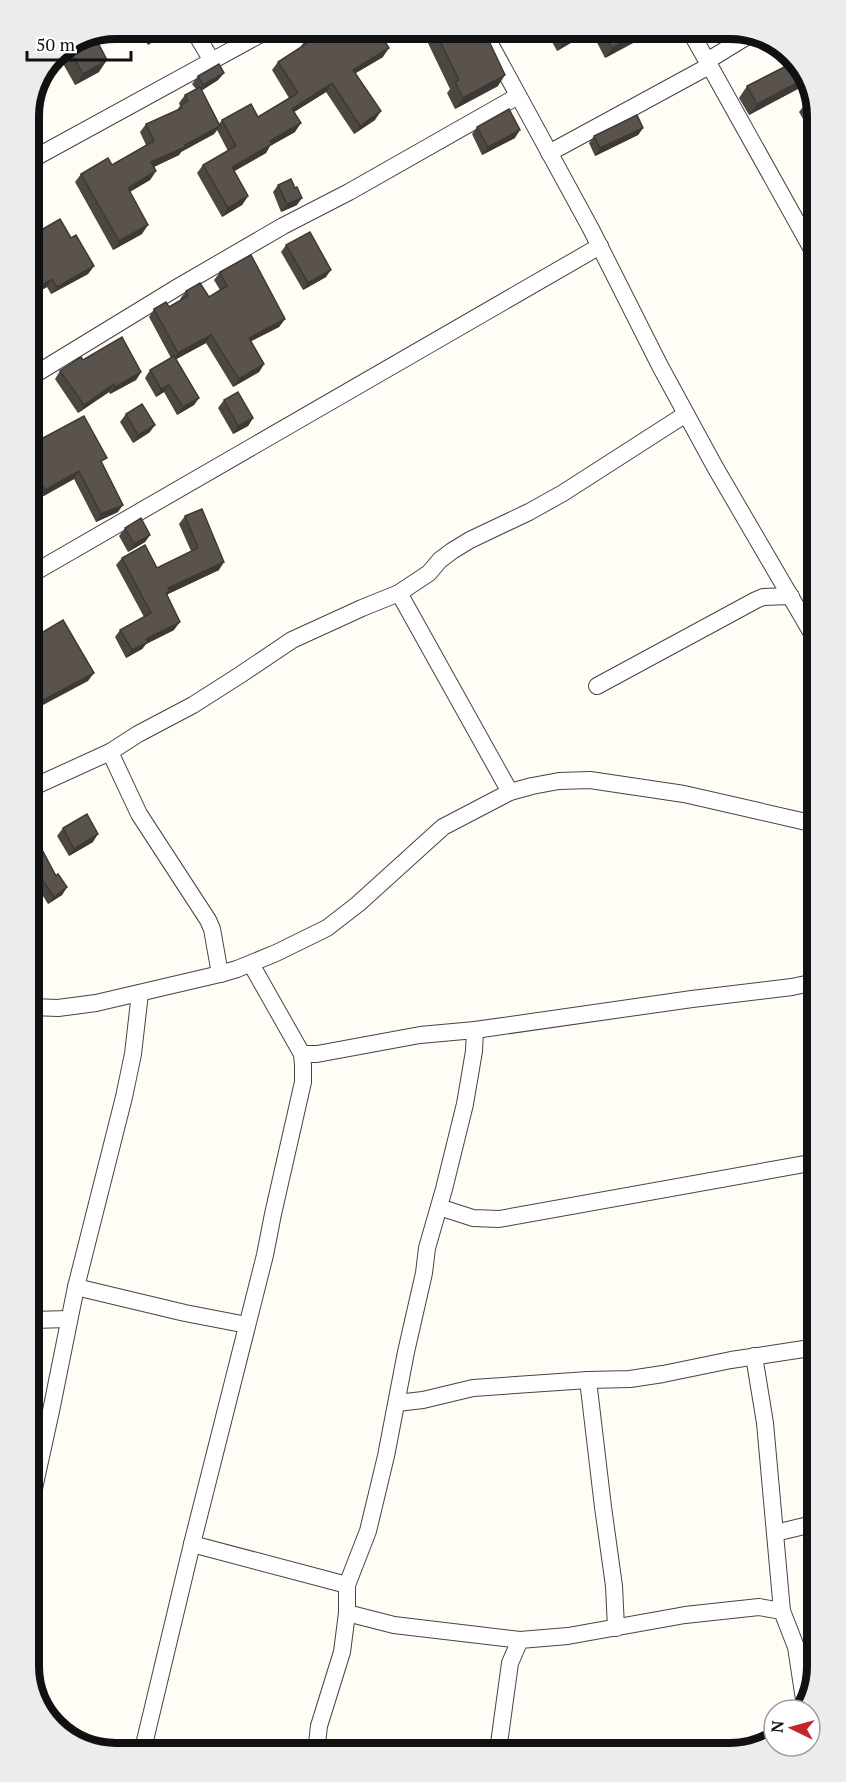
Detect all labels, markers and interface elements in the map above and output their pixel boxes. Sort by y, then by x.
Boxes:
scale bar [27,24,130,62]
text: 50 m [36,32,76,56]
north arrow [762,1698,822,1758]
text: N [766,1720,789,1734]

